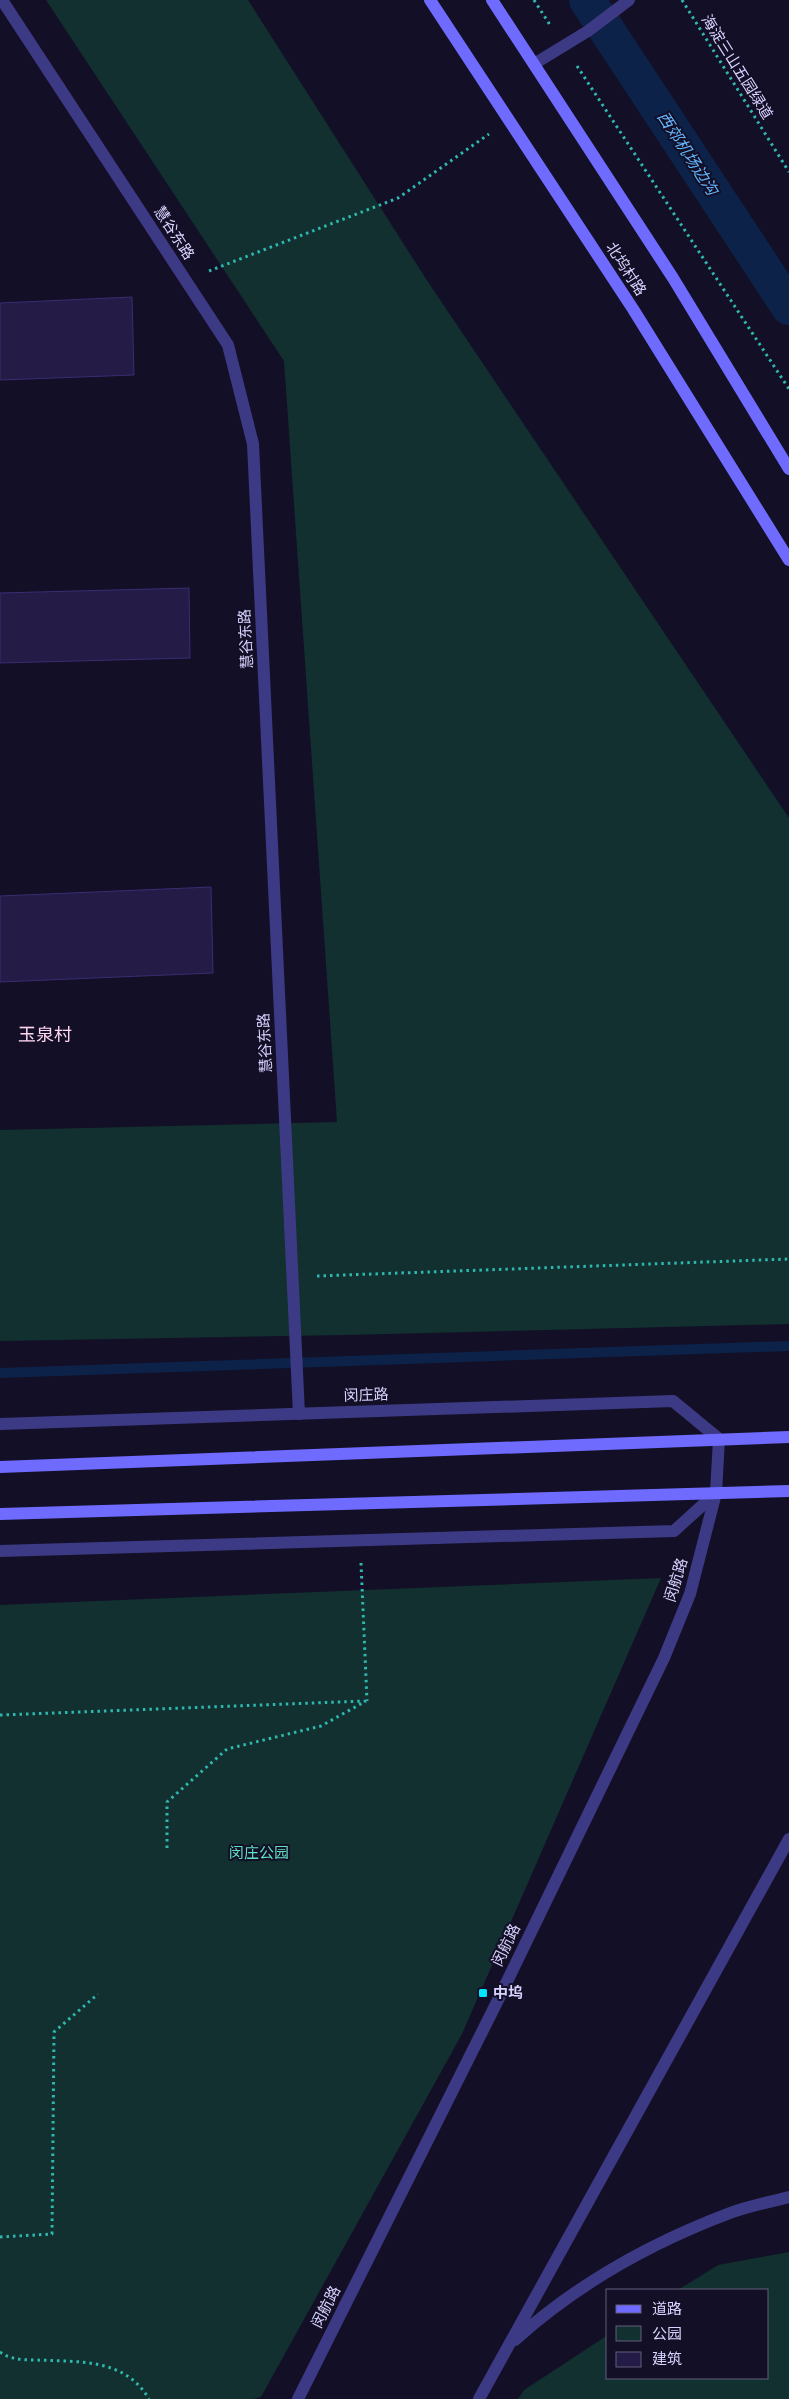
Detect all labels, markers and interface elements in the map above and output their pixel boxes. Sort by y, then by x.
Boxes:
street label: 海淀三山五园绿道 [698,11,777,122]
water label: 西郊机场边沟 [653,107,724,200]
street label: 慧谷东路 [151,202,199,263]
street label: 北坞村路 [603,238,651,299]
street label: 慧谷东路 [234,609,256,669]
street label: 慧谷东路 [253,1013,275,1073]
district label: 玉泉村 [18,1023,72,1045]
street label: 闵庄路 [343,1384,389,1404]
street label: 闵航路 [660,1556,690,1604]
park label: 闵庄公园 [229,1843,289,1861]
street label: 闵航路 [487,1920,523,1969]
place label: 中坞 [493,1983,523,2001]
marker: 中坞 [477,1987,489,1999]
street label: 闵航路 [307,2282,343,2331]
legend [606,2289,769,2379]
text: 道路 [652,2299,682,2317]
text: 公园 [652,2324,682,2342]
text: 建筑 [652,2349,682,2367]

